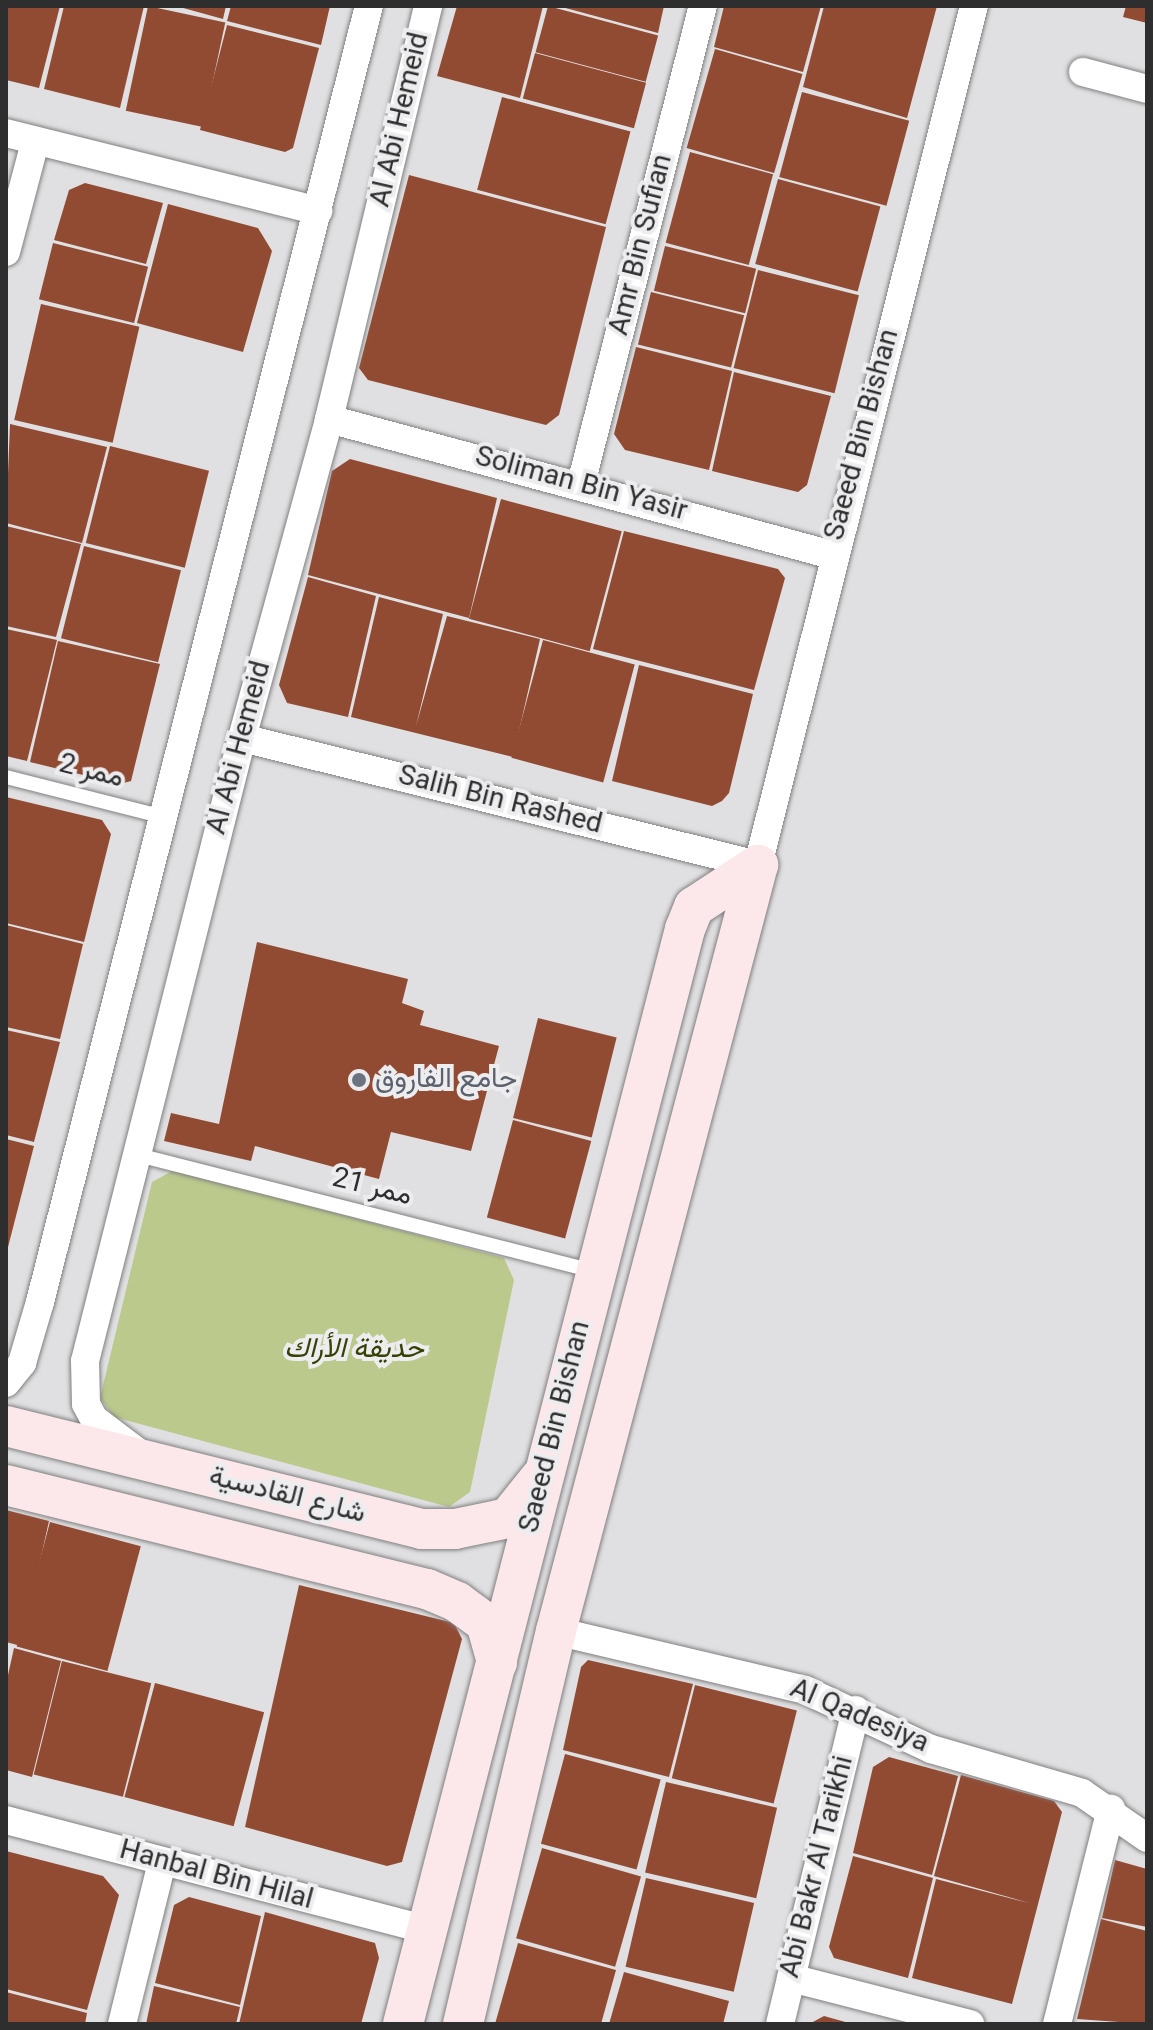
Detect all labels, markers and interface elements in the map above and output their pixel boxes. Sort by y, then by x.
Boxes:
street label: Al Abi Hemeid [365,30,437,210]
street label: Amr Bin Sufian [603,151,681,339]
street label: Saeed Bin Bishan [819,326,907,544]
street label: Soliman Bin Yasir [471,441,691,529]
street label: Al Abi Hemeid [201,658,279,838]
street label: ممر 2 [55,748,127,796]
street label: Salih Bin Rashed [395,759,605,843]
place label: جامع الفاروق [375,1063,517,1097]
marker: جامع الفاروق [350,1071,368,1089]
street label: ممر 21 [329,1162,415,1214]
street label: Saeed Bin Bishan [513,1318,599,1536]
park label: حديقة الأراك [284,1333,424,1367]
street label: شارع القادسية [205,1460,369,1532]
street label: Al Qadesiya [785,1673,933,1761]
street label: Abi Bakr Al Tarikhi [774,1752,862,1982]
street label: Hanbal Bin Hilal [116,1834,316,1918]

